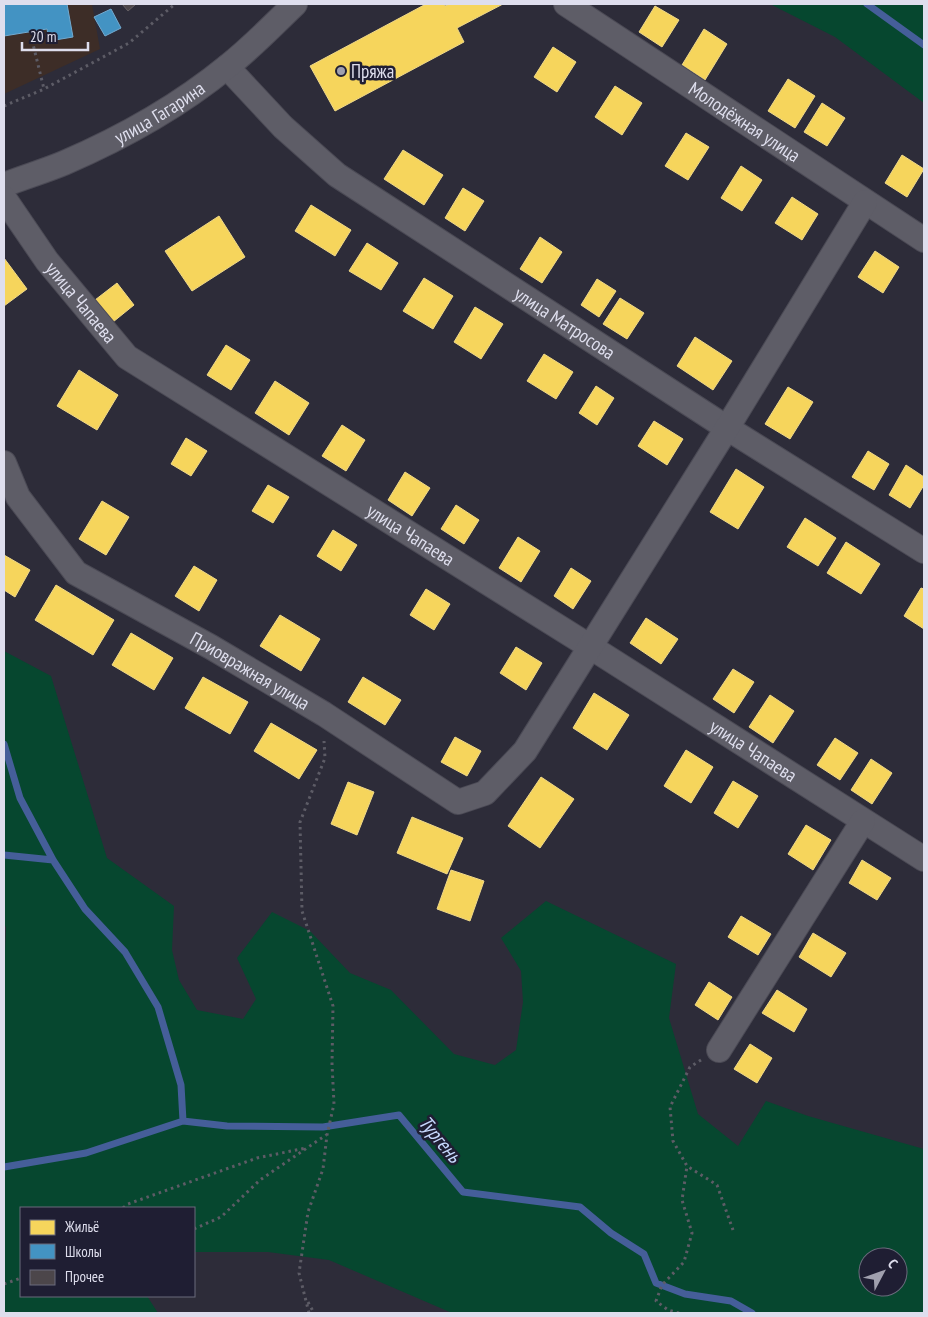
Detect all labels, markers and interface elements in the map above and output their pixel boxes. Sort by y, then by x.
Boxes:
scale bar [22,20,89,52]
text: 20 m [30,27,56,46]
place label: Пряжа [351,59,394,83]
marker: Пряжа [335,65,347,77]
street label: улица Гагарина [110,76,209,149]
street label: Молодёжная улица [684,76,805,167]
street label: улица Чапаева [41,257,122,348]
street label: улица Матросова [510,281,620,364]
street label: улица Чапаева [363,498,459,571]
street label: Приовражная улица [186,626,314,715]
street label: улица Чапаева [705,714,802,787]
water label: Тургень [413,1110,468,1169]
legend [20,1207,195,1297]
text: Жильё [64,1217,99,1236]
text: Школы [65,1242,102,1261]
north arrow [858,1247,908,1297]
text: С [884,1255,902,1272]
text: Прочее [65,1267,104,1286]

